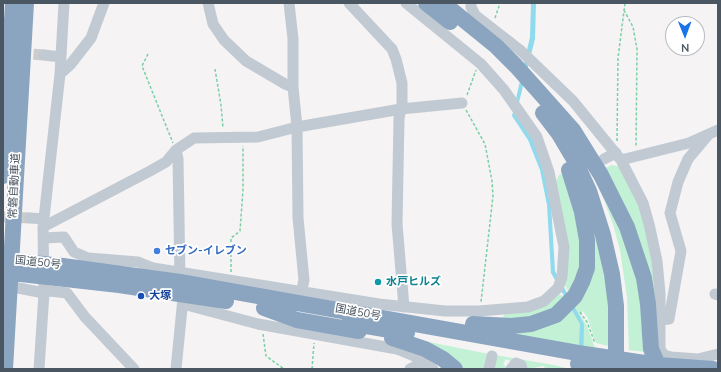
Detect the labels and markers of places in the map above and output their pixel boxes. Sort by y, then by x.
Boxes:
place label: セブン-イレブン [165,244,247,258]
marker: セブン-イレブン [152,246,162,256]
place label: 水戸ヒルズ [386,275,441,289]
marker: 水戸ヒルズ [373,277,383,287]
place label: 大塚 [149,289,171,303]
marker: 大塚 [136,291,146,301]

